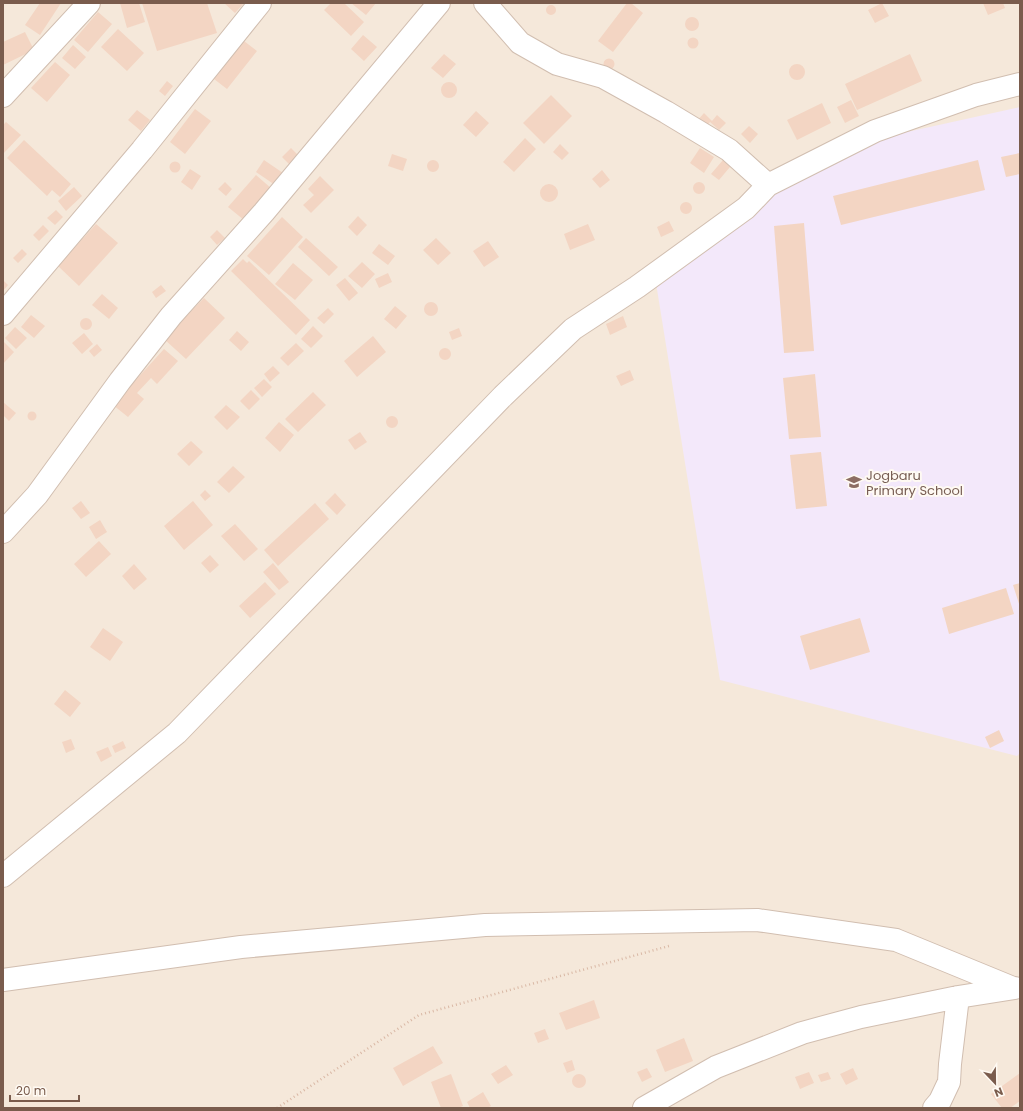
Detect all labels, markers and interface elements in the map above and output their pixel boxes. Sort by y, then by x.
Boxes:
place label: Jogbaru Primary School [866,466,963,500]
school or university icon: Jogbaru Primary School [845,473,863,491]
north arrow [975,1063,1015,1103]
scale bar [10,1077,79,1103]
text: 20 m [16,1082,46,1099]
text: N [992,1083,1006,1101]

